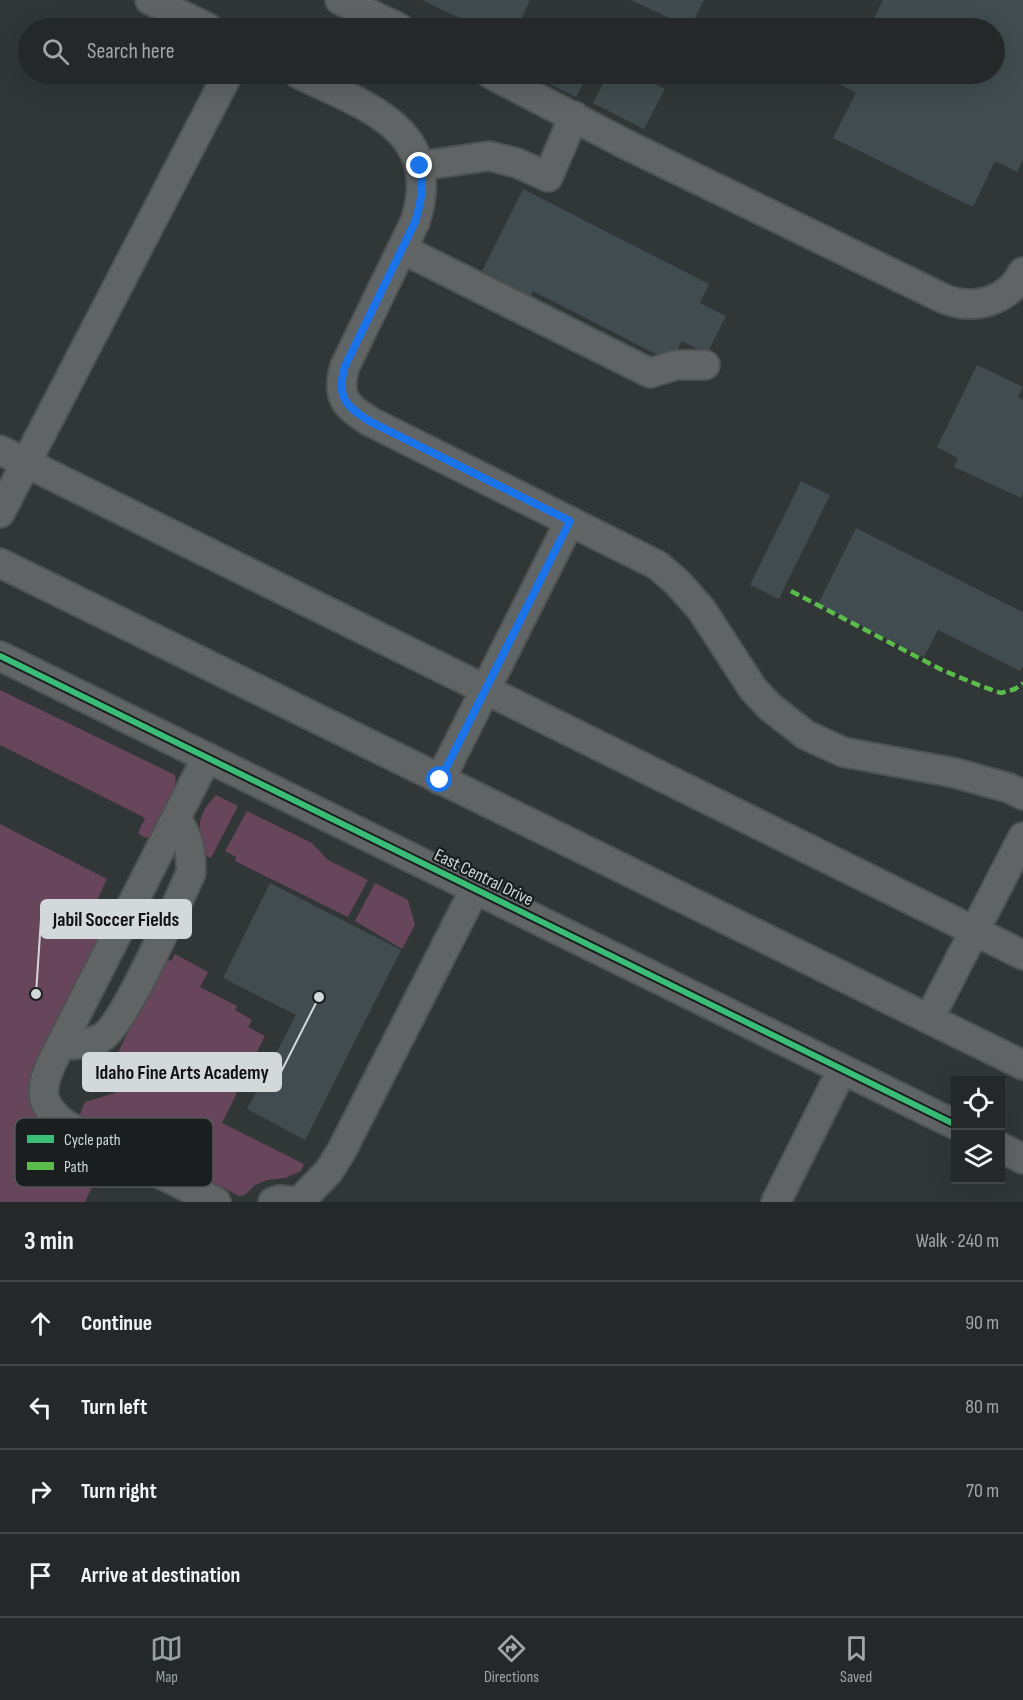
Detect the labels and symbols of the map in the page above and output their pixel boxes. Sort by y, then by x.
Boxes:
route end [406,152,432,178]
route start [426,766,452,792]
street label: East Central Drive [431,844,537,910]
callout: Jabil Soccer Fields [41,900,191,938]
text: Jabil Soccer Fields [52,908,180,932]
callout: Idaho Fine Arts Academy [83,1053,281,1091]
text: Idaho Fine Arts Academy [95,1061,270,1085]
legend [15,1118,213,1187]
text: Cycle path [64,1131,121,1150]
text: Path [64,1158,88,1177]

